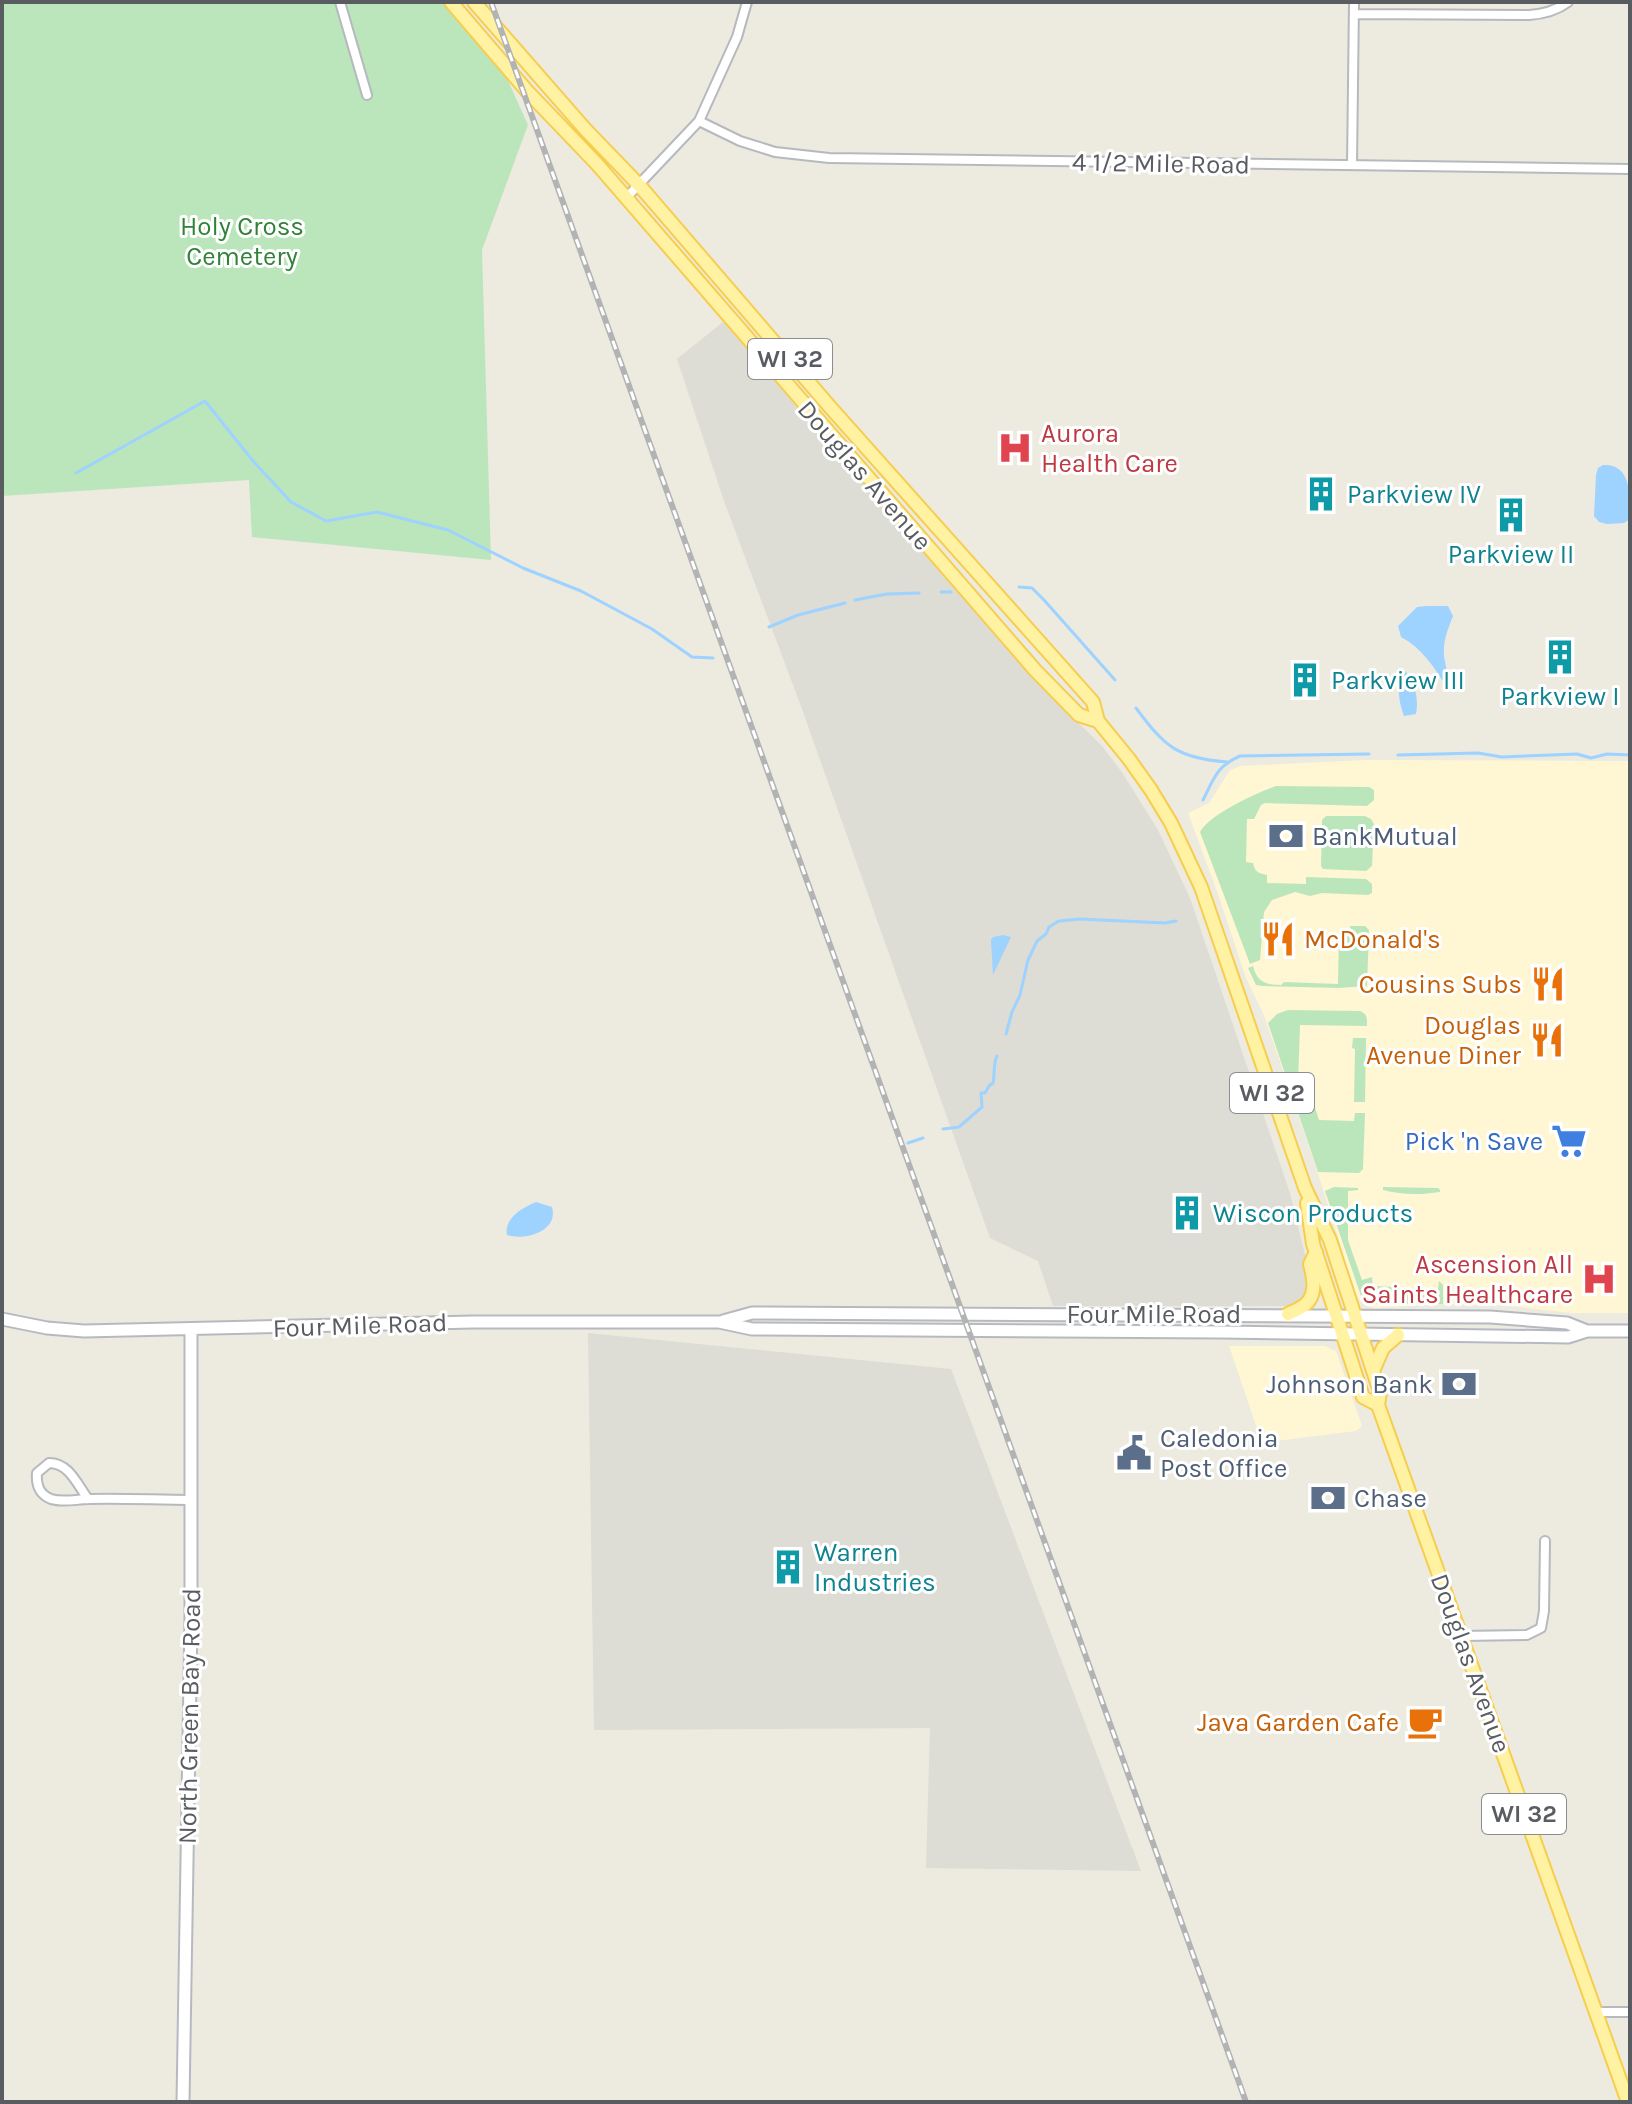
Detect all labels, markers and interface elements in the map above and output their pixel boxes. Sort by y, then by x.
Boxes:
street label: 4 1/2 Mile Road [1072,146,1250,181]
park label: Holy Cross Cemetery [180,211,304,272]
road number: WI 32 [748,339,832,379]
street label: Douglas Avenue [791,394,938,557]
place label: Aurora Health Care [1041,418,1178,479]
hospital icon: Aurora Health Care [996,429,1034,467]
building icon: Parkview IV [1302,475,1340,513]
place label: Parkview IV [1347,479,1481,510]
building icon: Parkview II [1492,496,1530,534]
place label: Parkview II [1448,539,1574,570]
building icon: Parkview I [1541,638,1579,676]
building icon: Parkview III [1286,661,1324,699]
place label: Parkview III [1331,665,1465,696]
place label: Parkview I [1500,681,1620,712]
bank icon: BankMutual [1267,817,1305,855]
place label: BankMutual [1312,821,1458,852]
restaurant icon: McDonald's [1259,920,1297,958]
place label: McDonald's [1304,924,1441,955]
restaurant icon: Cousins Subs [1529,965,1567,1003]
place label: Cousins Subs [1359,969,1522,1000]
place label: Douglas Avenue Diner [1366,1010,1522,1071]
restaurant icon: Douglas Avenue Diner [1528,1021,1566,1059]
road number: WI 32 [1230,1073,1314,1113]
supermarket icon: Pick 'n Save [1550,1122,1588,1160]
place label: Pick 'n Save [1405,1126,1543,1157]
building icon: Wiscon Products [1168,1194,1206,1232]
place label: Wiscon Products [1213,1198,1413,1229]
place label: Ascension All Saints Healthcare [1362,1249,1573,1310]
hospital icon: Ascension All Saints Healthcare [1580,1260,1618,1298]
street label: Four Mile Road [1067,1299,1241,1330]
street label: Four Mile Road [272,1307,448,1344]
bank icon: Johnson Bank [1440,1365,1478,1403]
place label: Johnson Bank [1266,1369,1433,1400]
place label: Caledonia Post Office [1160,1423,1287,1484]
public building icon: Caledonia Post Office [1115,1434,1153,1472]
bank icon: Chase [1309,1479,1347,1517]
place label: Chase [1354,1483,1427,1514]
place label: Warren Industries [814,1537,936,1598]
building icon: Warren Industries [769,1548,807,1586]
street label: Douglas Avenue [1424,1569,1517,1757]
street label: North Green Bay Road [172,1588,207,1844]
cafe icon: Java Garden Cafe [1406,1703,1444,1741]
place label: Java Garden Cafe [1197,1707,1399,1738]
road number: WI 32 [1482,1794,1566,1834]

